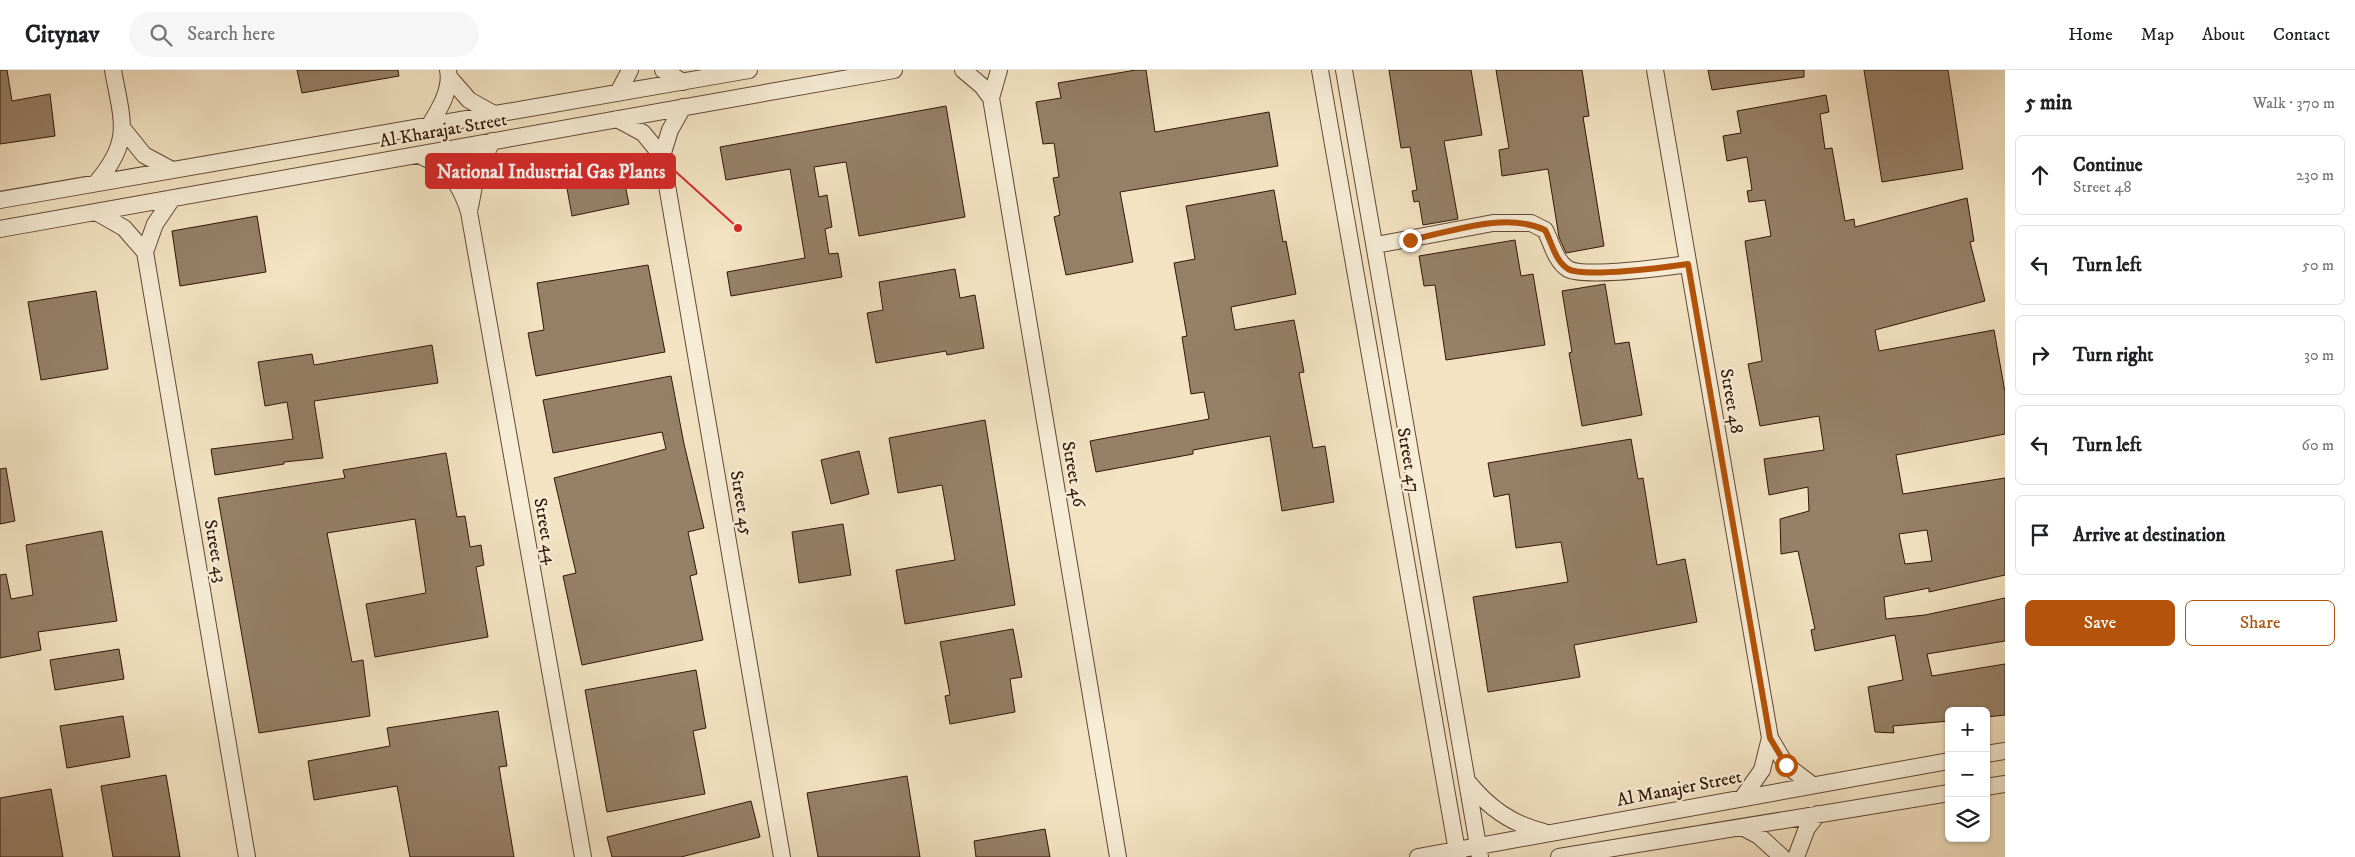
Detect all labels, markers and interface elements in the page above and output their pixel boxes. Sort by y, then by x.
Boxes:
search box [129,12,479,57]
text: Citynav [25,20,99,50]
icon: search [147,21,175,49]
text: Search here [187,23,275,46]
text: Home [2068,24,2113,46]
text: Map [2141,24,2174,46]
text: About [2202,24,2245,46]
text: Contact [2273,24,2330,46]
text: 5 min [2025,90,2072,116]
text: Walk · 370 m [2253,93,2335,113]
street label: Al Kharajat Street [378,109,509,153]
callout: National Industrial Gas Plants [426,154,675,188]
text: Continue [2073,154,2143,177]
text: National Industrial Gas Plants [437,161,666,184]
icon: ahead [2026,161,2054,189]
text: 230 m [2296,165,2334,185]
text: Street 48 [2073,177,2132,197]
route end [1399,229,1422,252]
icon: left [2026,251,2054,279]
text: Turn left [2073,254,2142,277]
text: 50 m [2302,255,2334,275]
icon: right [2026,341,2054,369]
text: Turn right [2073,344,2153,367]
text: 30 m [2304,345,2334,365]
street label: Street 48 [1714,367,1748,435]
street label: Street 47 [1391,426,1425,494]
icon: left [2026,431,2054,459]
text: Turn left [2073,434,2142,457]
text: 60 m [2302,435,2334,455]
street label: Street 46 [1056,440,1090,509]
street label: Street 45 [724,469,758,537]
street label: Street 44 [528,496,562,567]
street label: Street 43 [199,518,231,584]
icon: arrive [2026,521,2054,549]
text: Arrive at destination [2073,524,2225,547]
button: Save [2025,600,2175,646]
button: Share [2185,600,2335,646]
map controls [1945,707,1990,842]
button: + [1945,707,1990,752]
button: − [1945,752,1990,797]
route start [1775,754,1798,777]
street label: Al Manajer Street [1615,766,1744,812]
button: layers [1945,797,1990,842]

